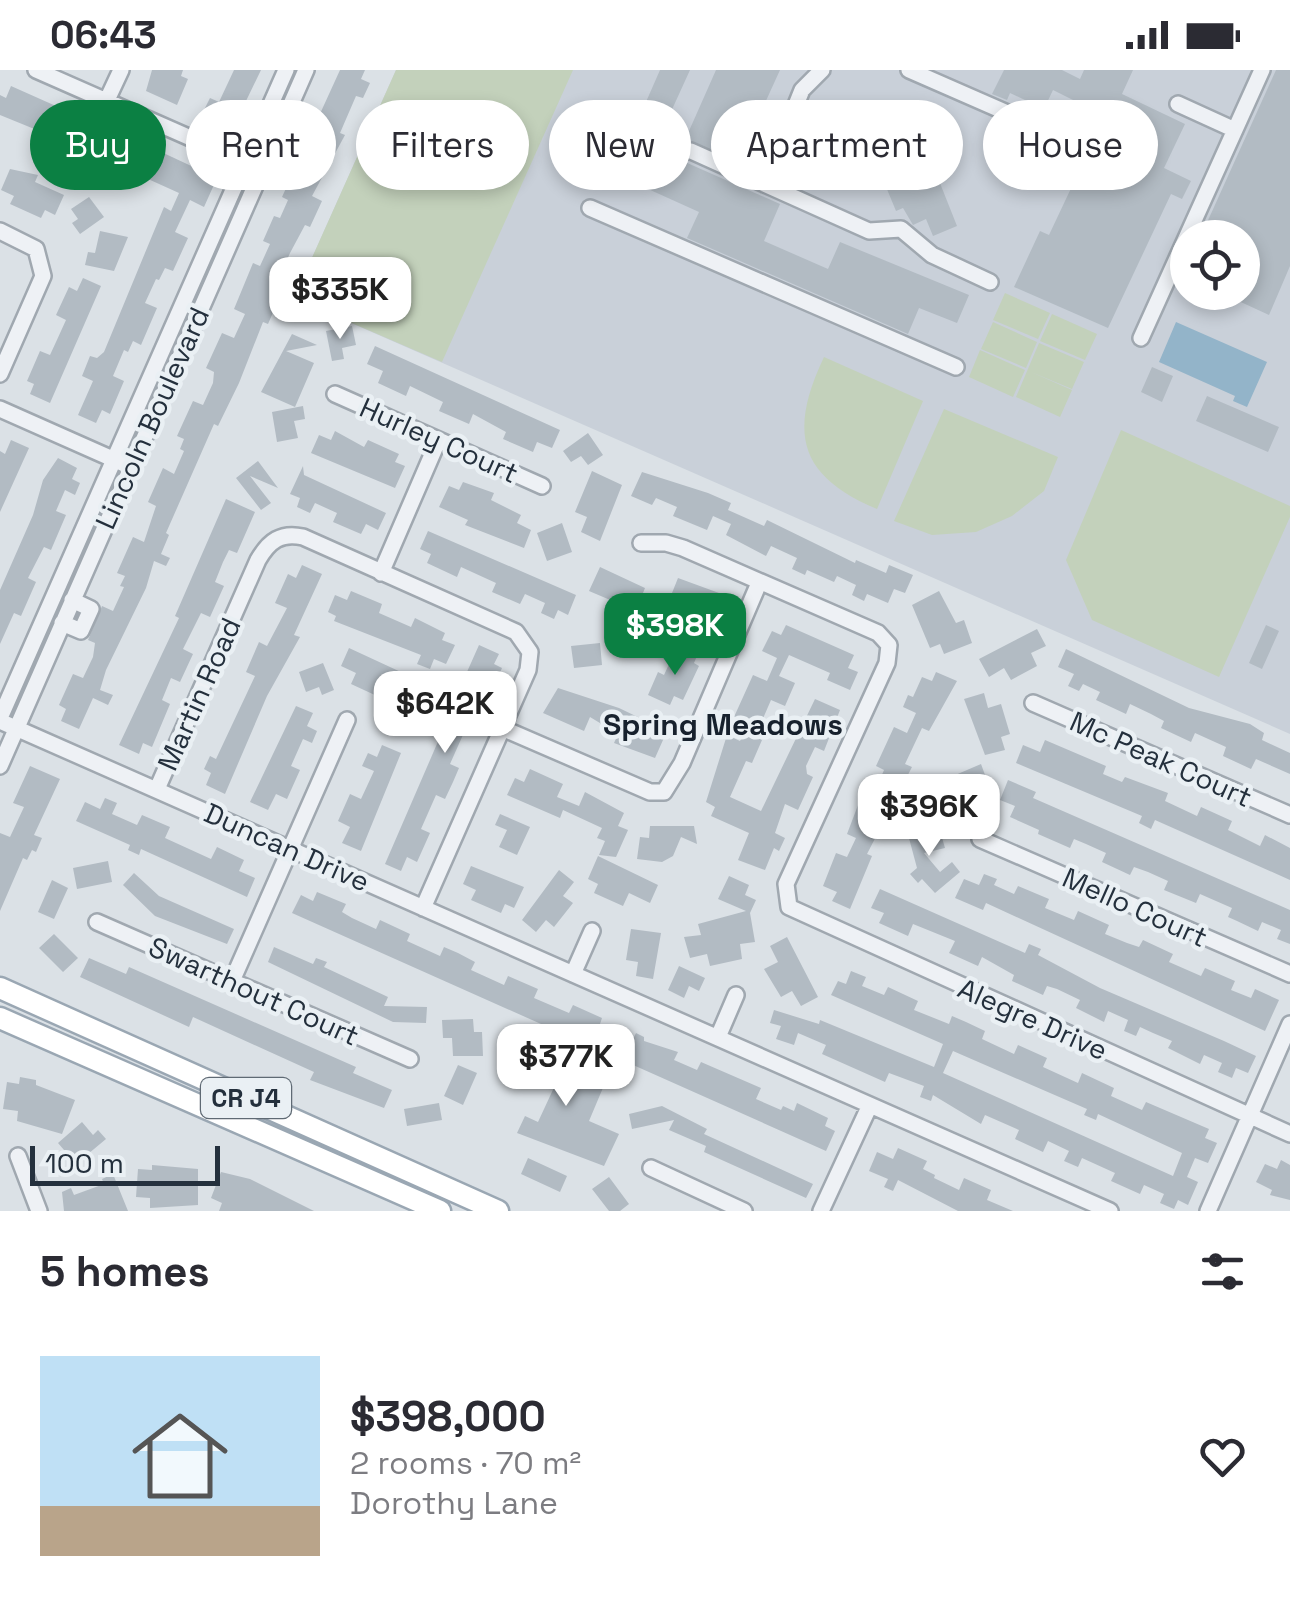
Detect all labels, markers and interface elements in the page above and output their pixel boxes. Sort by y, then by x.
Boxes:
text: 06:43 [50,11,157,59]
chip: Buy [30,100,166,190]
chip: Rent [186,100,336,190]
chip: Filters [356,100,529,190]
chip: New [549,100,691,190]
chip: Apartment [711,100,963,190]
chip: House [983,100,1158,190]
map controls [1170,220,1260,310]
button: locate [1170,220,1260,310]
pin: $335K [270,257,410,342]
text: $335K [291,269,389,309]
street label: Lincoln Boulevard [87,301,217,535]
street label: Hurley Court [354,389,524,491]
pin: $398K [605,593,745,678]
text: $398K [626,605,724,645]
street label: Martin Road [149,612,249,776]
pin: $642K [375,671,515,756]
text: $642K [396,683,494,723]
street label: Mc Peak Court [1064,703,1258,815]
district label: Spring Meadows [603,705,843,744]
pin: $396K [859,774,999,859]
text: $396K [880,786,978,826]
street label: Duncan Drive [199,795,375,899]
street label: Mello Court [1057,859,1213,955]
street label: Swarthout Court [143,929,365,1053]
street label: Alegre Drive [953,970,1113,1068]
pin: $377K [496,1024,636,1109]
text: $377K [519,1036,613,1076]
road number: CR J4 [201,1078,291,1118]
scale bar [30,1141,220,1186]
text: 100 m [45,1145,124,1181]
icon: filters [1195,1244,1250,1299]
text: 5 homes [40,1245,210,1298]
text: $398,000 [350,1390,546,1443]
icon: home [120,1396,240,1516]
icon: heart [1195,1429,1250,1484]
text: 2 rooms · 70 m² [350,1443,581,1483]
text: Dorothy Lane [350,1483,558,1523]

